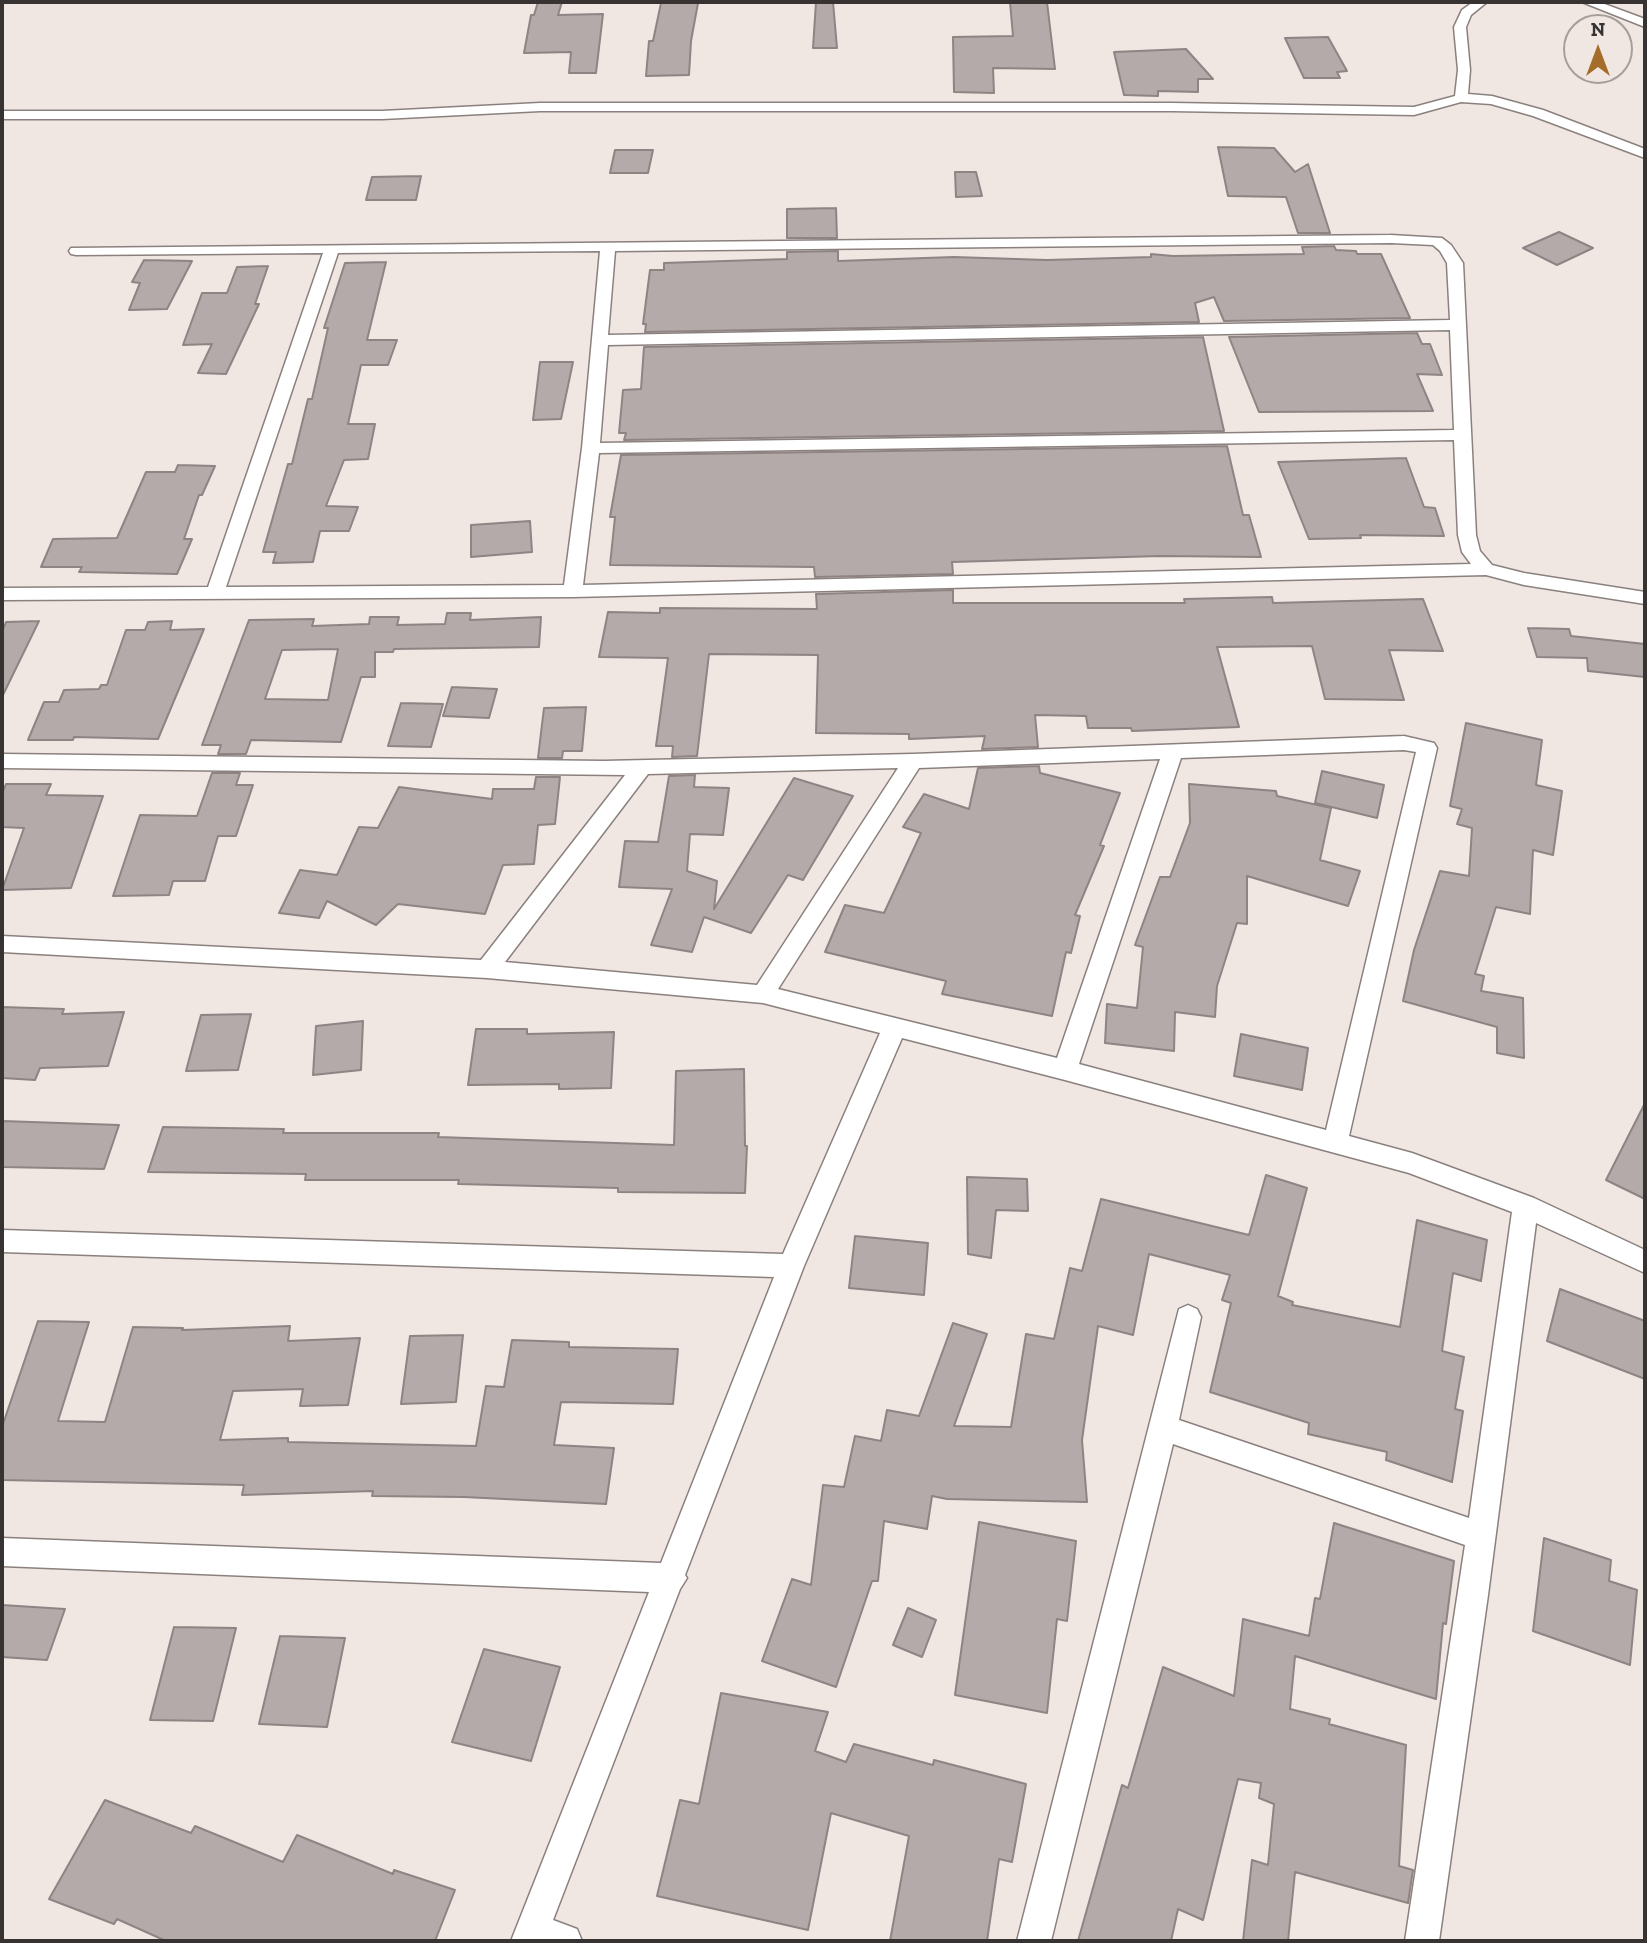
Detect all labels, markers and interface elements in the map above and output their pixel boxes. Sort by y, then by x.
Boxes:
north arrow [1563,14,1633,84]
text: N [1591,18,1605,41]

